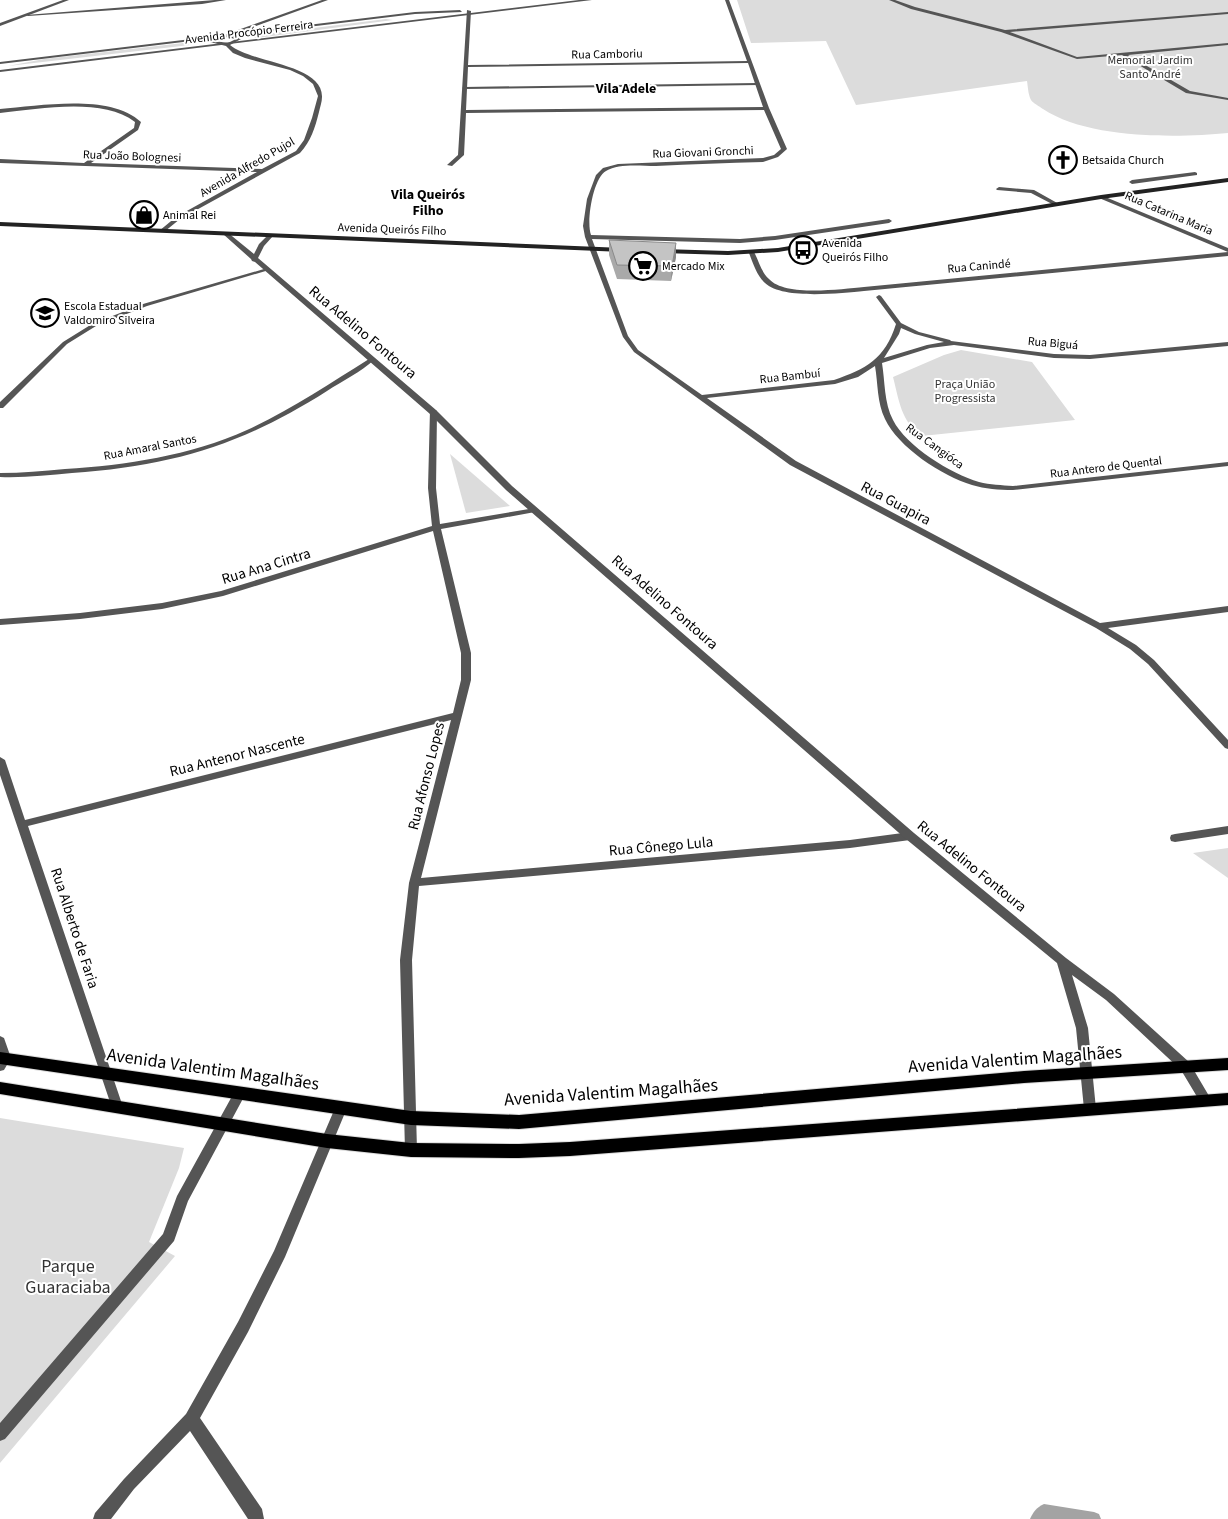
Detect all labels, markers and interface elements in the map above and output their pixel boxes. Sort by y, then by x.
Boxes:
street label: Avenida Procópio Ferreira [184,16,314,49]
street label: Rua Camboriu [571,45,643,64]
park label: Memorial Jardim Santo André [1107,52,1193,83]
district label: Vila Adele [595,79,656,99]
street label: Avenida Alfredo Pujol [197,133,298,202]
street label: Rua Giovani Gronchi [652,142,754,163]
church icon: Betsaida Church [1048,145,1078,175]
street label: Rua João Bolognesi [82,146,182,167]
place label: Betsaida Church [1082,152,1164,169]
district label: Vila Queirós Filho [390,185,465,221]
street label: Rua Catarina Maria [1122,187,1216,240]
shop icon: Animal Rei [129,200,159,230]
place label: Animal Rei [163,207,216,224]
street label: Avenida Queirós Filho [337,219,447,240]
bus stop icon: Avenida Queirós Filho [788,235,818,265]
place label: Avenida Queirós Filho [822,235,888,266]
supermarket icon: Mercado Mix [628,251,658,281]
street label: Rua Canindé [947,255,1011,278]
place label: Mercado Mix [662,258,725,275]
street label: Rua Adelino Fontoura [304,281,421,384]
school or university icon: Escola Estadual Valdomiro Silveira [30,298,60,328]
place label: Escola Estadual Valdomiro Silveira [64,298,155,329]
street label: Rua Biguá [1027,333,1079,354]
street label: Rua Bambuí [759,365,822,388]
park label: Praça União Progressista [934,376,996,407]
street label: Rua Cangióca [902,419,967,473]
street label: Rua Amaral Santos [102,430,198,465]
street label: Rua Antero de Quental [1049,452,1163,483]
street label: Rua Guapira [857,476,935,531]
street label: Rua Ana Cintra [219,543,313,590]
street label: Rua Adelino Fontoura [607,550,723,655]
street label: Rua Afonso Lopes [403,720,450,832]
street label: Rua Antenor Nascente [167,729,307,782]
street label: Rua Adelino Fontoura [913,816,1031,917]
street label: Rua Cônego Lula [608,831,714,862]
street label: Rua Alberto de Faria [45,865,104,991]
street label: Avenida Valentim Magalhães [907,1040,1123,1079]
street label: Avenida Valentim Magalhães [105,1042,321,1097]
street label: Avenida Valentim Magalhães [503,1073,719,1112]
park label: Parque Guaraciaba [25,1254,111,1300]

